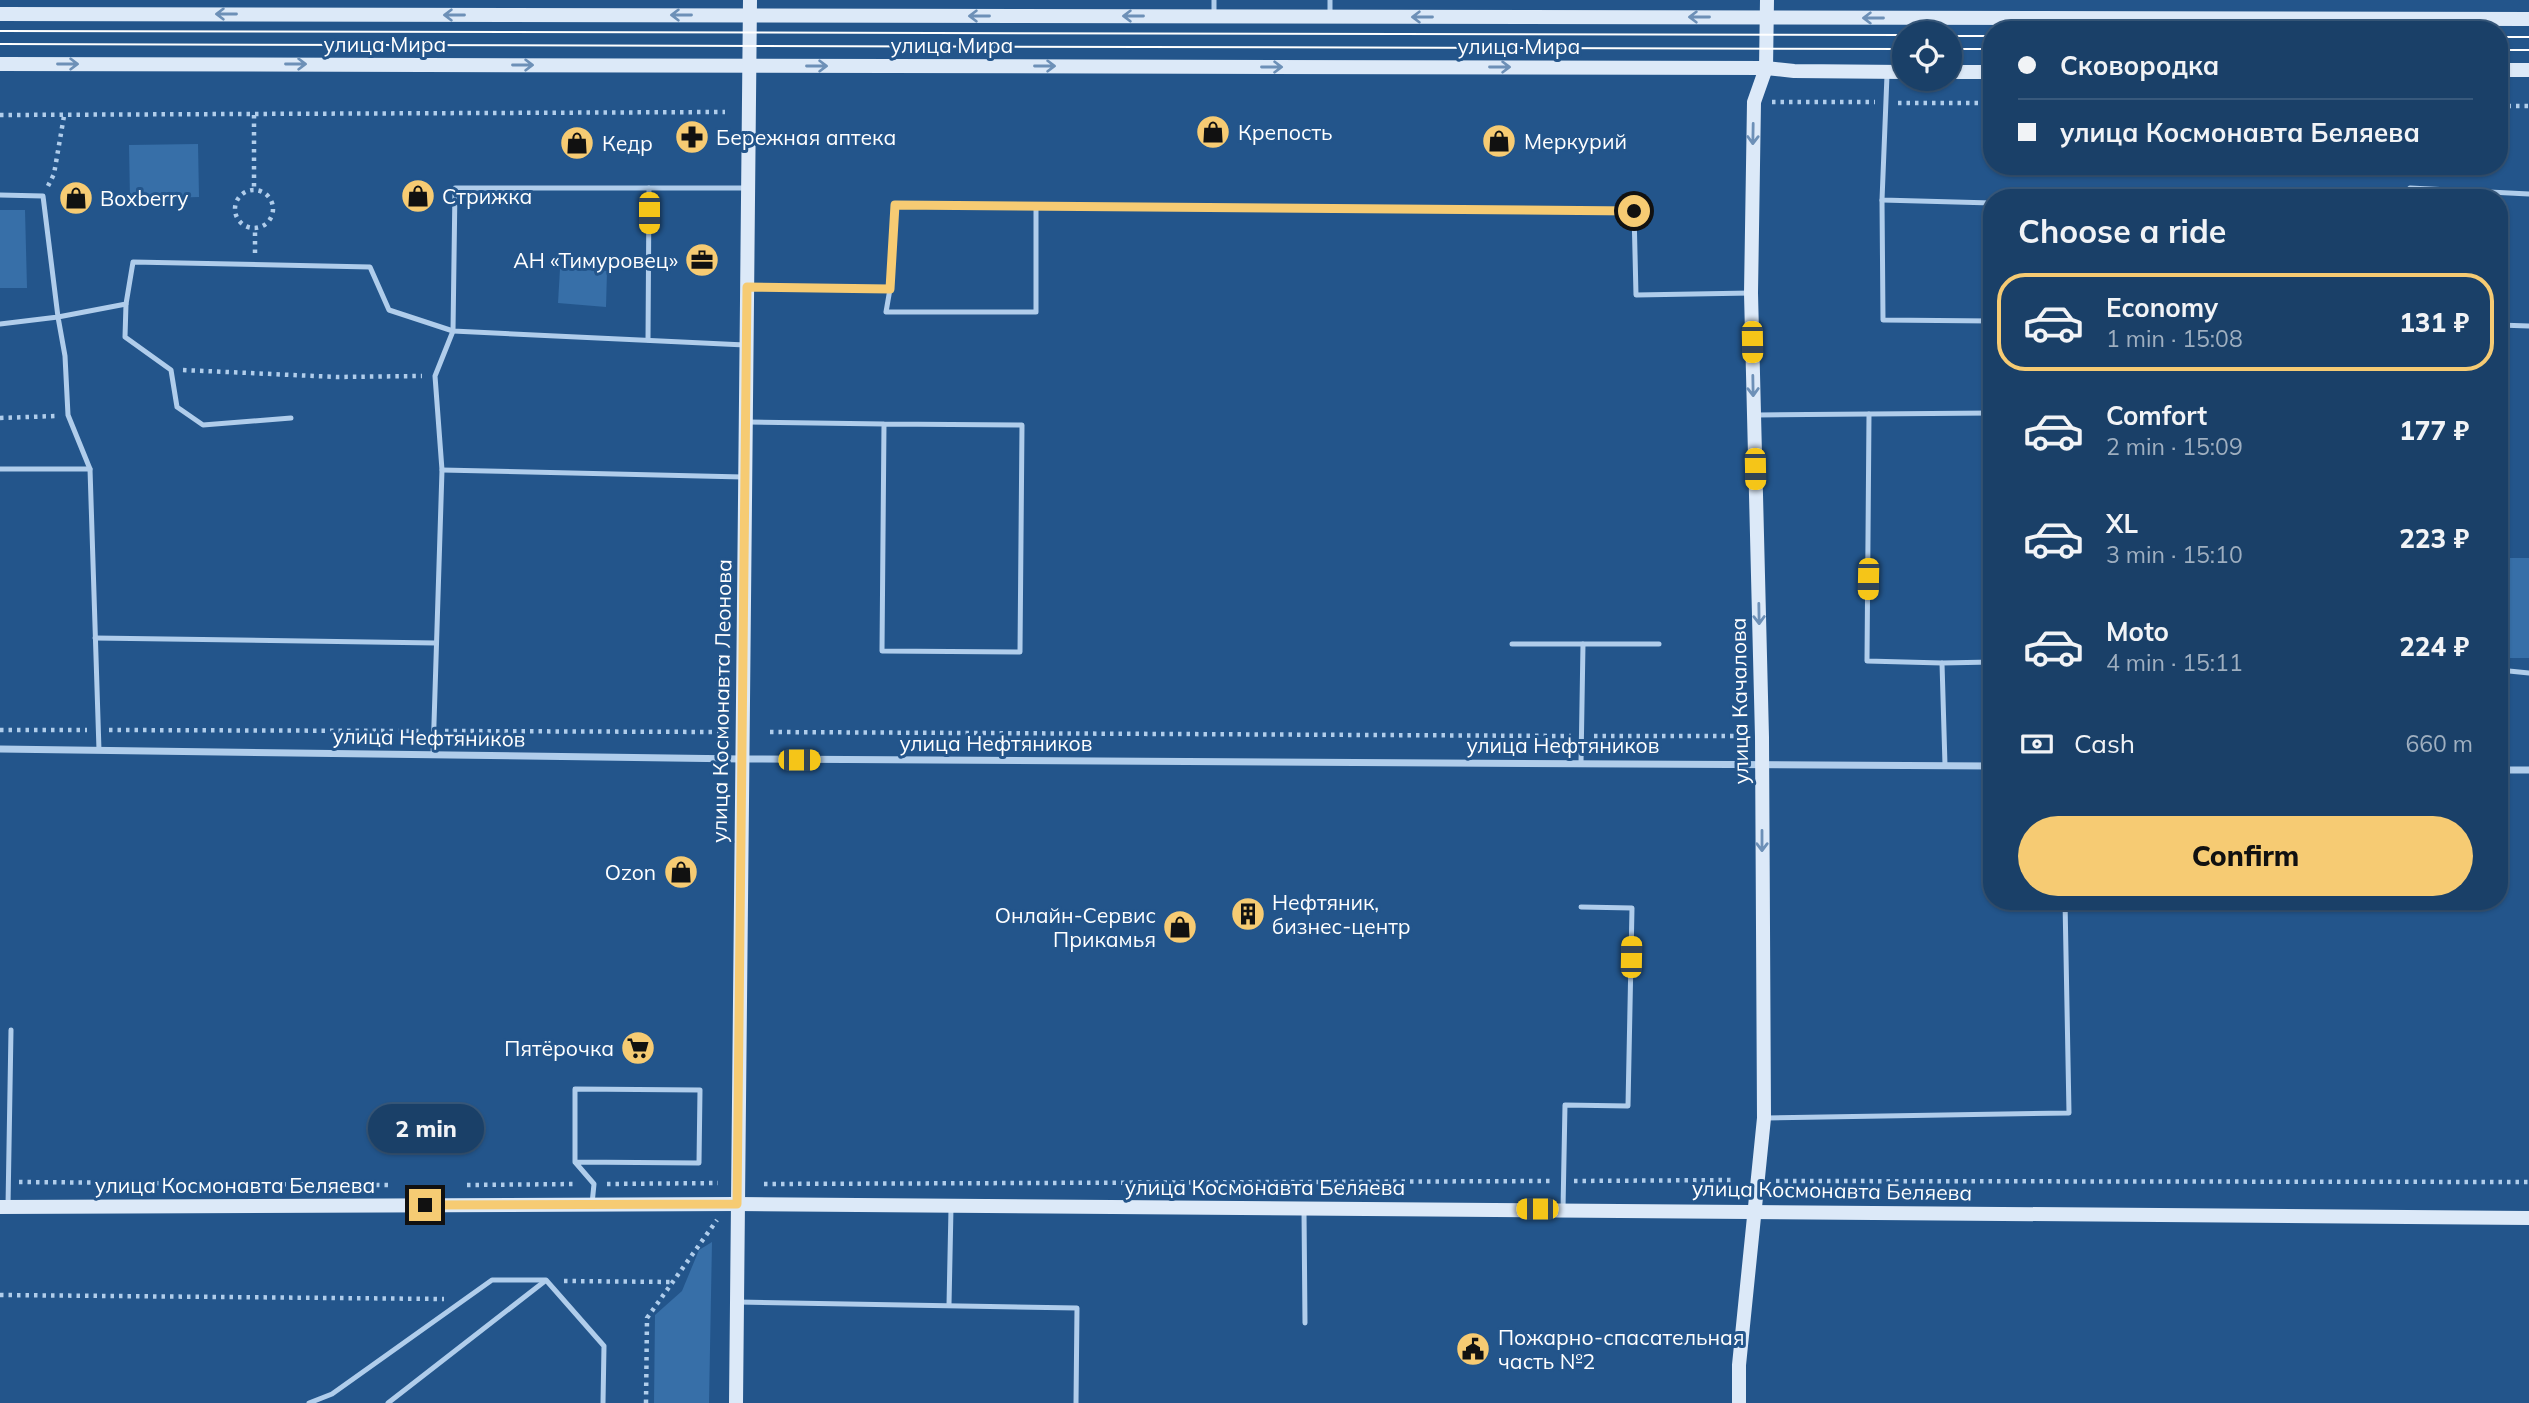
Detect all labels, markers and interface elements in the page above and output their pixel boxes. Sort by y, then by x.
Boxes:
one-way arrow [215,7,238,21]
one-way arrow [442,8,465,22]
one-way arrow [670,8,693,22]
one-way arrow [967,9,990,23]
one-way arrow [1121,9,1144,23]
one-way arrow [1411,10,1434,23]
one-way arrow [1687,10,1710,24]
one-way arrow [1862,11,1885,25]
map controls [1892,21,1962,91]
button: locate [1892,21,1962,91]
street label: улица Мира [324,31,446,57]
street label: улица Мира [891,32,1013,58]
street label: улица Мира [1458,33,1580,59]
text: Сковородка [2060,49,2219,82]
one-way arrow [56,57,79,71]
one-way arrow [284,57,307,71]
one-way arrow [511,58,534,72]
one-way arrow [805,59,828,73]
one-way arrow [1033,59,1056,73]
one-way arrow [1260,60,1283,74]
one-way arrow [1488,60,1511,74]
shop icon: Крепость [1194,113,1232,151]
text: улица Космонавта Беляева [2060,116,2420,149]
pharmacy icon: Бережная аптека [673,118,711,156]
place label: Крепость [1238,119,1333,145]
shop icon: Меркурий [1480,122,1518,160]
one-way arrow [1746,123,1760,146]
shop icon: Кедр [558,124,596,162]
place label: Бережная аптека [716,124,896,150]
place label: Меркурий [1524,128,1627,154]
place label: Кедр [602,130,653,156]
shop icon: Стрижка [399,177,437,215]
shop icon: Boxberry [57,179,95,217]
place label: Стрижка [442,183,532,209]
place label: Boxberry [100,185,188,211]
car [639,192,660,234]
route start [1618,195,1650,227]
text: Choose a ride [2018,211,2226,251]
office icon: АН «Тимуровец» [683,241,721,279]
place label: АН «Тимуровец» [513,247,678,273]
icon: car [2022,291,2085,354]
text: Economy [2106,291,2218,324]
text: 131 ₽ [2399,306,2469,339]
car [1742,321,1763,363]
text: 1 min · 15:08 [2106,324,2243,353]
one-way arrow [1746,374,1760,397]
icon: car [2022,399,2085,462]
text: Comfort [2106,399,2207,432]
text: 177 ₽ [2399,414,2469,447]
text: 2 min · 15:09 [2106,432,2243,461]
car [1745,448,1766,490]
icon: car [2022,507,2085,570]
text: XL [2106,507,2138,540]
text: 223 ₽ [2399,522,2469,555]
text: 3 min · 15:10 [2106,540,2243,569]
car [1858,558,1879,600]
street label: улица Космонавта Леонова [706,559,736,843]
one-way arrow [1752,602,1765,625]
icon: car [2022,615,2085,678]
text: Moto [2106,615,2169,648]
street label: улица Качалова [1725,617,1753,785]
text: 224 ₽ [2399,630,2469,663]
text: 4 min · 15:11 [2106,648,2243,677]
street label: улица Нефтяников [332,722,526,752]
icon: cash [2018,725,2056,763]
text: Cash [2074,727,2135,760]
text: 660 m [2405,729,2473,758]
street label: улица Нефтяников [900,730,1092,756]
street label: улица Нефтяников [1467,732,1659,758]
car [779,750,821,771]
button: Confirm [2018,816,2473,896]
one-way arrow [1755,829,1769,852]
shop icon: Ozon [662,853,700,891]
place label: Ozon [605,859,656,885]
place label: Нефтяник, бизнес-центр [1272,889,1411,939]
building icon: Нефтяник, бизнес-центр [1229,895,1267,933]
place label: Онлайн-Сервис Прикамья [995,902,1156,952]
shop icon: Онлайн-Сервис Прикамья [1161,908,1199,946]
car [1621,936,1642,978]
supermarket icon: Пятёрочка [619,1029,657,1067]
place label: Пятёрочка [504,1035,614,1061]
callout: 2 min [367,1104,483,1152]
text: 2 min [395,1114,457,1143]
street label: улица Космонавта Беляева [95,1172,375,1198]
street label: улица Космонавта Беляева [1125,1174,1405,1200]
street label: улица Космонавта Беляева [1692,1175,1972,1205]
route end [409,1189,441,1221]
car [1517,1199,1559,1220]
place label: Пожарно-спасательная часть №2 [1498,1324,1744,1374]
public building icon: Пожарно-спасательная часть №2 [1454,1330,1492,1368]

